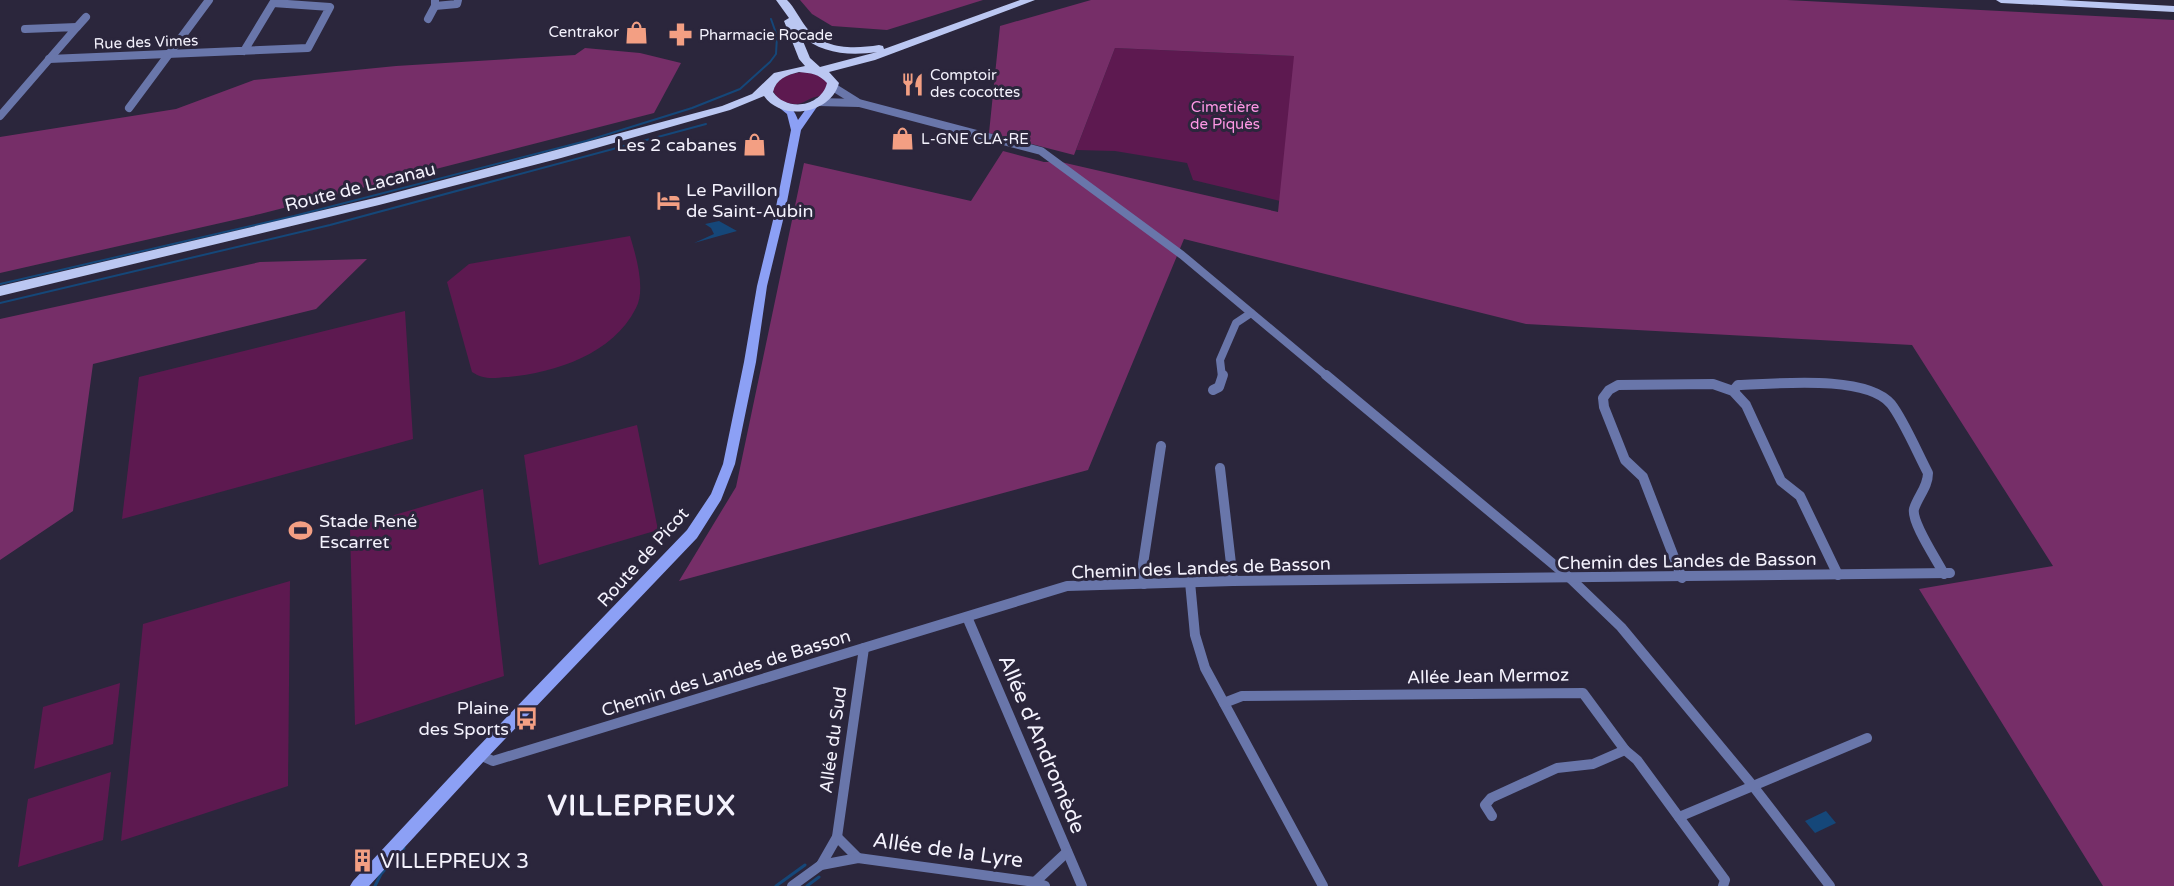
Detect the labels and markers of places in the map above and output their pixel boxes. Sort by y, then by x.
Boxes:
shop icon: Centrakor [624,19,650,45]
pharmacy icon: Pharmacie Rocade [668,22,694,48]
place label: Centrakor [549,23,619,41]
place label: Pharmacie Rocade [699,26,833,44]
place label: Comptoir des cocottes [930,66,1020,101]
restaurant icon: Comptoir des cocottes [899,71,925,97]
shop icon: L-GNE CLA-RE [890,126,916,152]
place label: L-GNE CLA-RE [921,130,1029,148]
shop icon: Les 2 cabanes [742,132,768,158]
place label: Les 2 cabanes [616,134,737,156]
place label: Le Pavillon de Saint-Aubin [686,179,814,222]
hotel icon: Le Pavillon de Saint-Aubin [655,187,681,213]
place label: Stade René Escarret [319,510,417,553]
sports icon: Stade René Escarret [288,518,314,544]
place label: Plaine des Sports [418,697,509,740]
bus stop icon: Plaine des Sports [514,705,540,731]
building icon: VILLEPREUX 3 [349,848,375,874]
place label: VILLEPREUX 3 [380,849,529,874]

